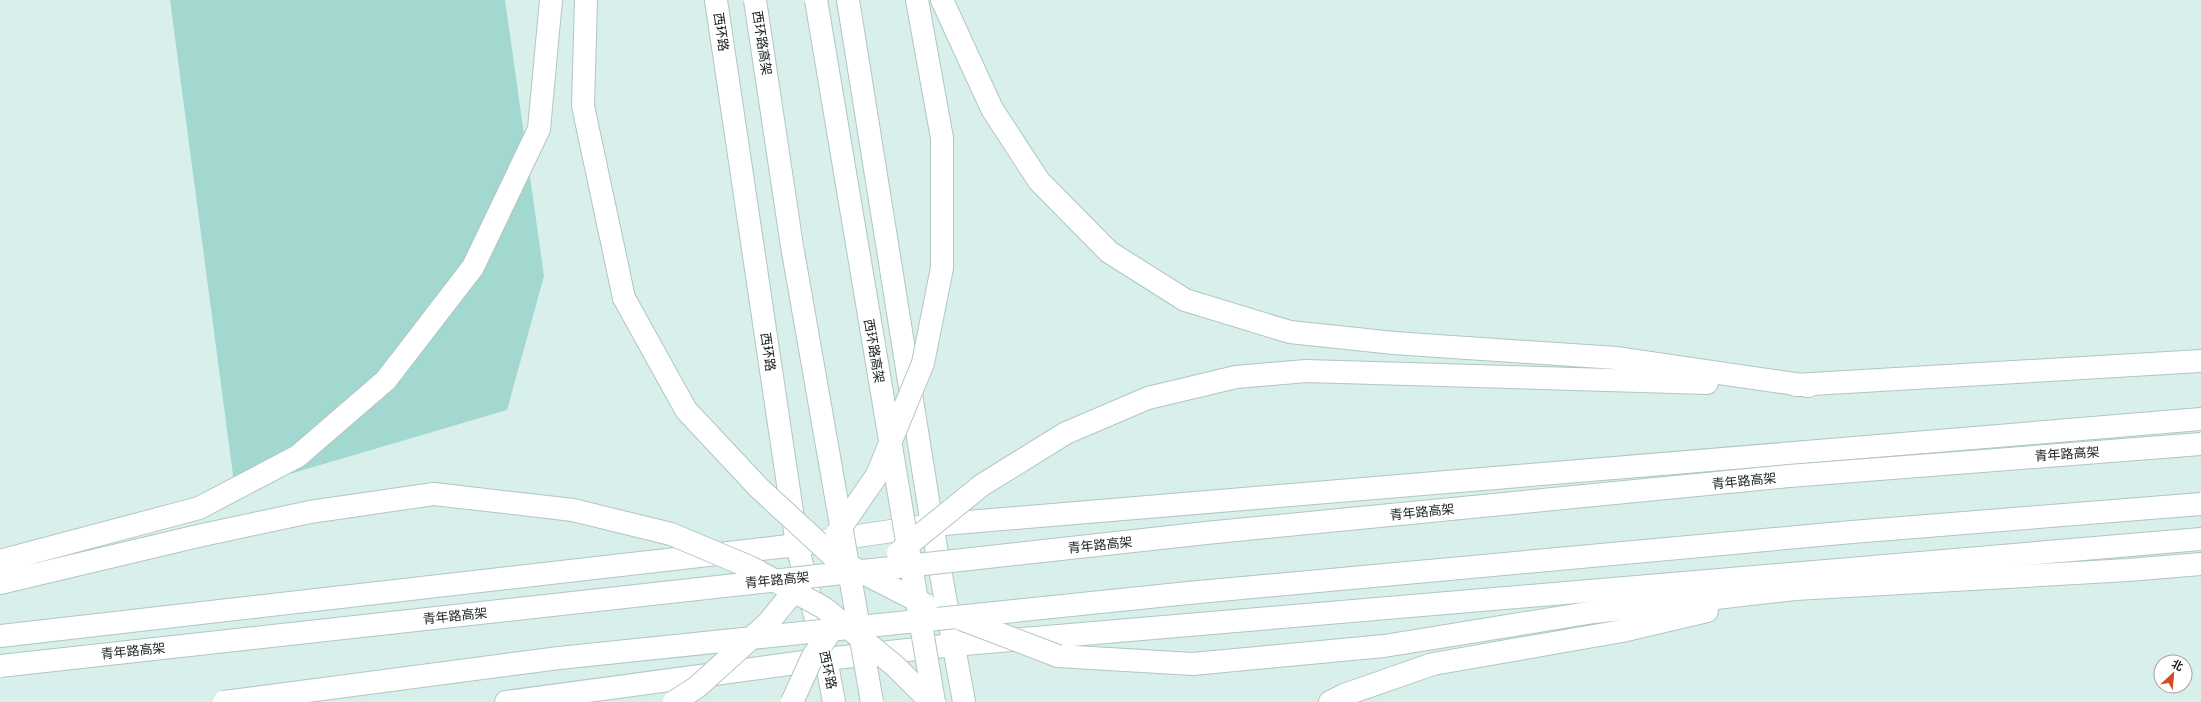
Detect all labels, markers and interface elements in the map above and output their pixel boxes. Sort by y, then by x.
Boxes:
street label: 西环路高架 [750,10,774,76]
street label: 西环路 [711,12,731,52]
street label: 西环路高架 [861,318,887,384]
street label: 西环路 [758,332,778,372]
street label: 青年路高架 [2034,444,2100,464]
street label: 青年路高架 [1711,470,1777,492]
street label: 青年路高架 [1389,501,1455,523]
street label: 青年路高架 [1067,534,1133,556]
street label: 青年路高架 [744,569,810,591]
street label: 青年路高架 [422,605,488,627]
street label: 青年路高架 [100,640,166,662]
street label: 西环路 [817,649,839,691]
north arrow [2153,654,2193,694]
text: 北 [2170,657,2185,673]

